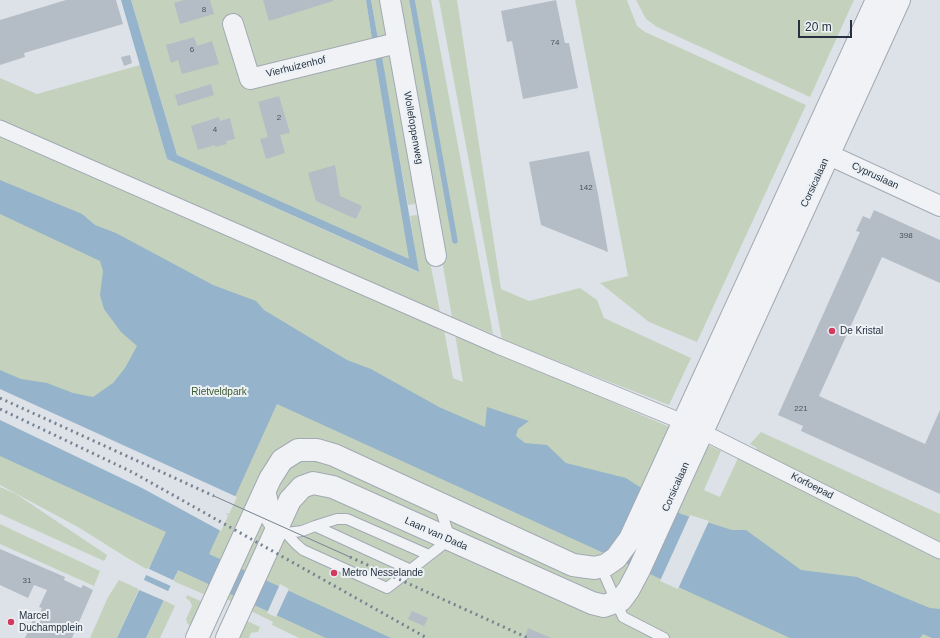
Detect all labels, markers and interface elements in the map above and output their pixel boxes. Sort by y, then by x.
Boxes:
house number: 8 [202,5,206,15]
scale bar [800,12,854,38]
text: 20 m [805,20,832,34]
house number: 74 [551,38,559,48]
house number: 6 [190,45,194,55]
street label: Vierhuizenhof [265,54,327,80]
street label: Wollefoppenweg [401,91,425,165]
house number: 2 [277,113,281,123]
house number: 4 [213,125,217,135]
street label: Corsicalaan [798,157,832,209]
street label: Cypruslaan [850,160,900,192]
house number: 142 [579,183,593,193]
house number: 398 [899,231,913,241]
place label: De Kristal [840,325,883,337]
marker: De Kristal [827,326,837,336]
park label: Rietveldpark [191,386,247,398]
house number: 221 [794,404,808,414]
street label: Corsicalaan [660,460,692,514]
street label: Korfoepad [789,470,835,502]
street label: Laan van Dada [403,515,469,553]
place label: Metro Nesselande [342,567,423,579]
marker: Metro Nesselande [329,568,339,578]
house number: 31 [23,576,31,586]
place label: Marcel Duchampplein [19,610,83,634]
marker: Marcel Duchampplein [6,617,16,627]

